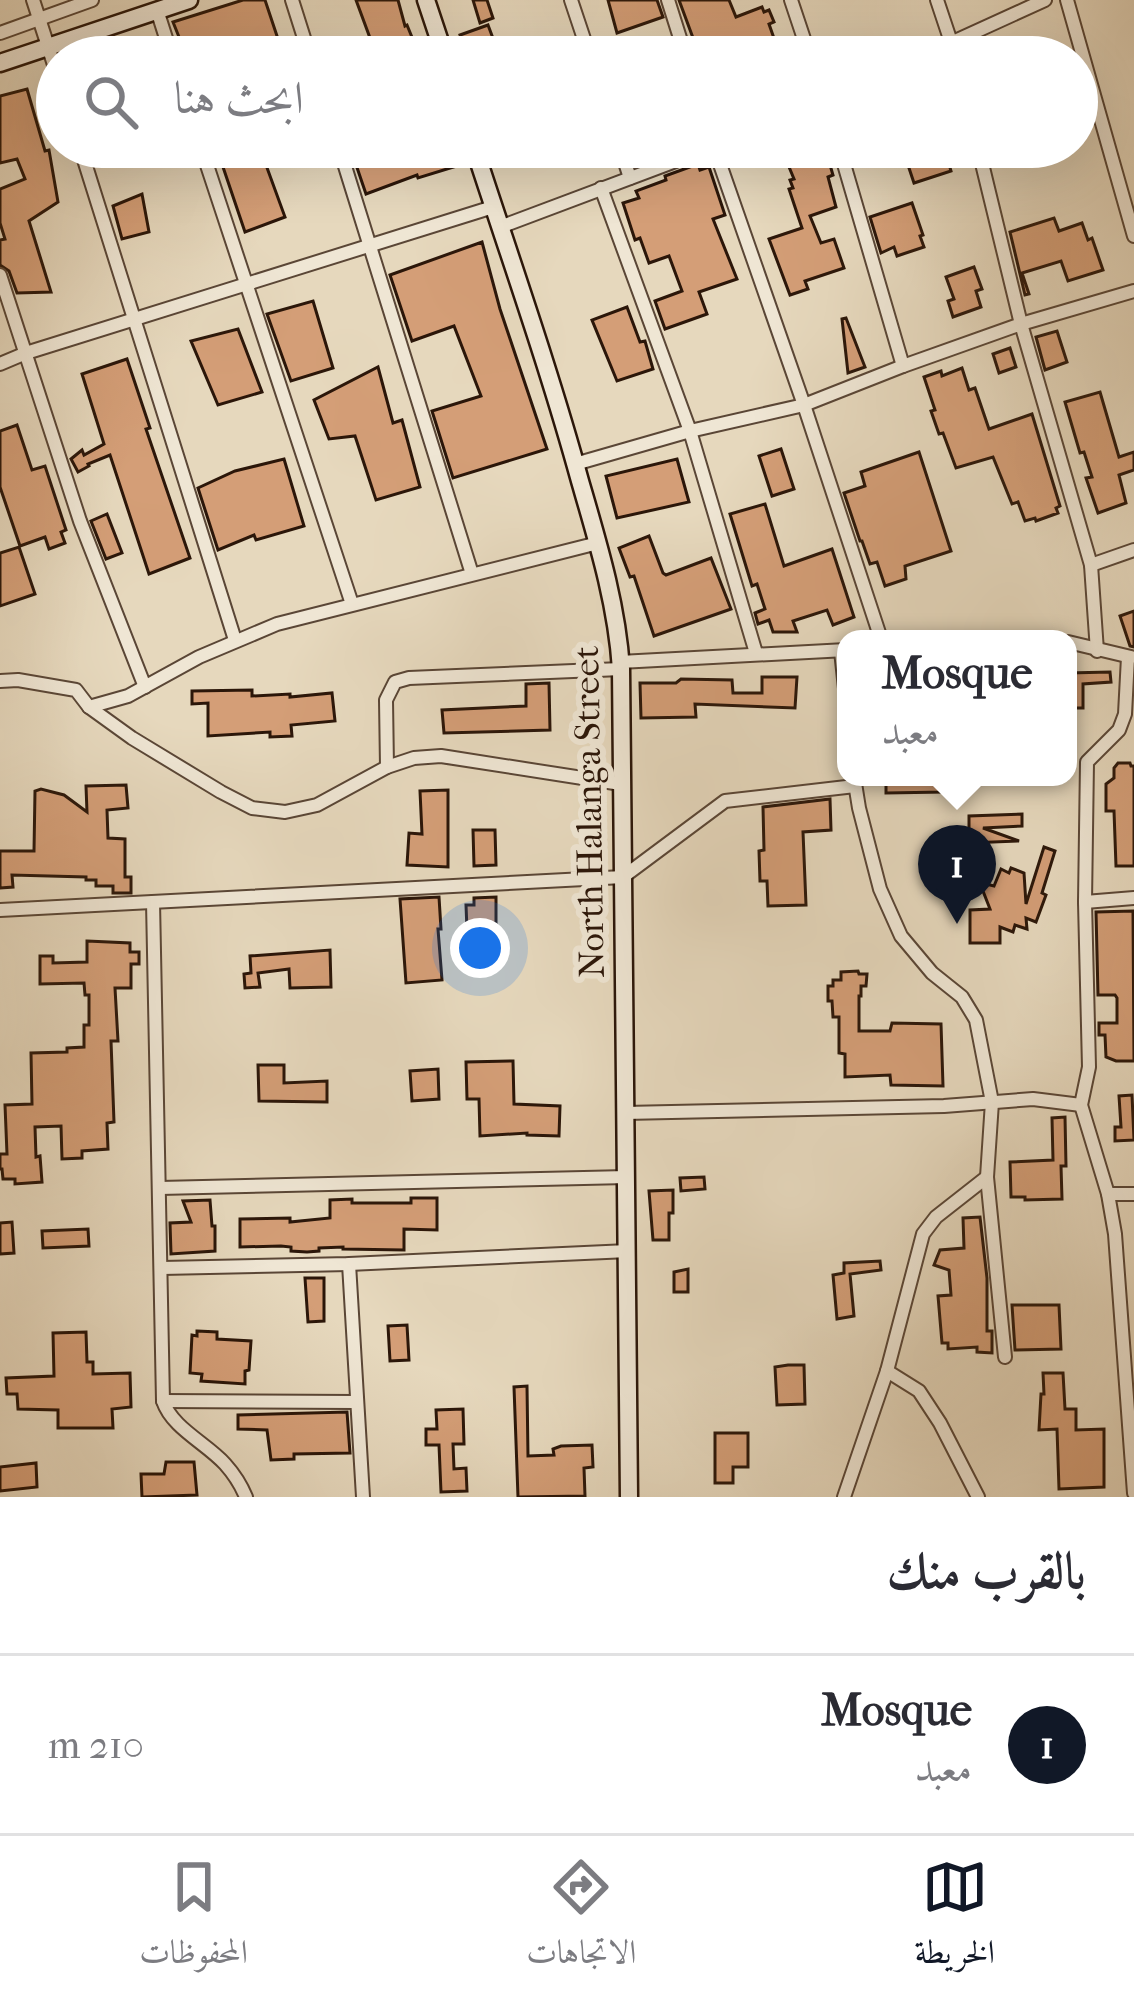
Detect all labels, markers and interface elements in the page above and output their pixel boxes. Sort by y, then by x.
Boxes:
search box [36,36,1098,168]
icon: search [78,69,144,135]
text: ابحث هنا [174,72,304,125]
popup [837,630,1077,786]
street label: North Halanga Street [565,645,613,978]
text: Mosque [882,647,1032,700]
text: معبد [882,708,939,754]
pin: 1 [918,825,996,924]
your location [450,918,510,978]
text: بالقرب منك [887,1541,1086,1601]
text: Mosque [821,1684,972,1737]
text: 210 m [48,1722,144,1768]
text: 1 [1040,1722,1054,1768]
text: معبد [915,1745,972,1791]
tab: المحفوظات [139,1854,248,1984]
tab: الاتجاهات [526,1854,636,1984]
tab: الخريطة [915,1854,995,1984]

